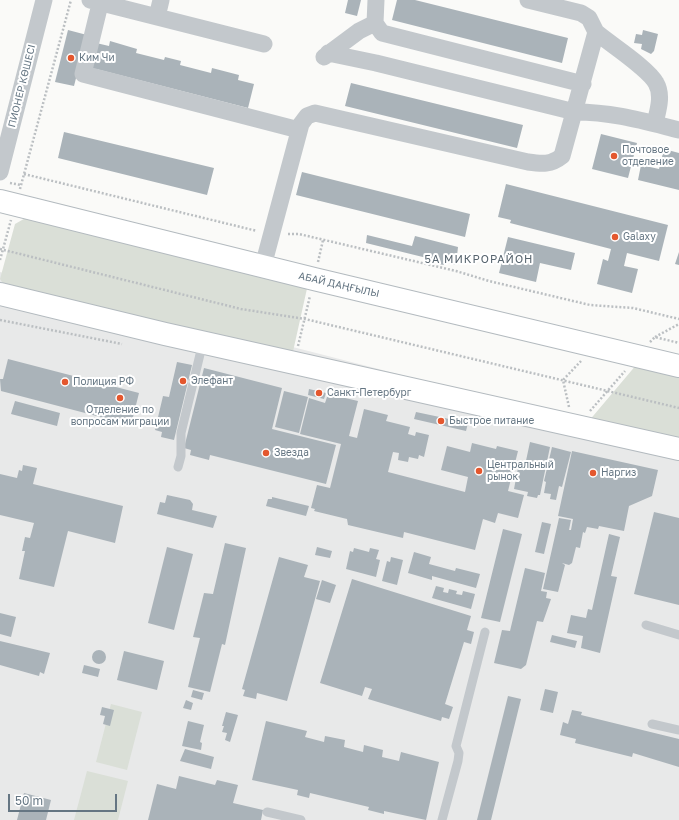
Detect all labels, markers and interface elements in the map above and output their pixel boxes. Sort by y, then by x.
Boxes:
street label: ПИОНЕР КӨШЕСІ [6,43,38,129]
place label: Ким Чи [79,52,115,64]
marker: Ким Чи [66,53,76,63]
place label: Почтовое отделение [622,144,674,168]
marker: Почтовое отделение [609,151,619,161]
place label: Galaxy [623,231,656,243]
marker: Galaxy [610,232,620,242]
district label: 5А МИКРОРАЙОН [425,253,533,267]
street label: АБАЙ ДАҢҒЫЛЫ [297,270,381,300]
place label: Элефант [191,375,233,387]
place label: Полиция РФ [73,376,134,388]
marker: Элефант [178,376,188,386]
marker: Полиция РФ [60,377,70,387]
place label: Санкт-Петербург [327,387,411,399]
marker: Санкт-Петербург [314,388,324,398]
marker: Отделение по вопросам миграции [115,393,125,403]
place label: Отделение по вопросам миграции [71,404,169,428]
place label: Быстрое питание [449,415,534,427]
marker: Быстрое питание [436,416,446,426]
place label: Звезда [274,447,309,459]
marker: Звезда [261,448,271,458]
place label: Центральный рынок [487,459,554,482]
marker: Центральный рынок [474,466,484,476]
place label: Наргиз [601,467,636,479]
marker: Наргиз [588,468,598,478]
scale bar [10,786,119,812]
text: 50 m [15,793,43,808]

